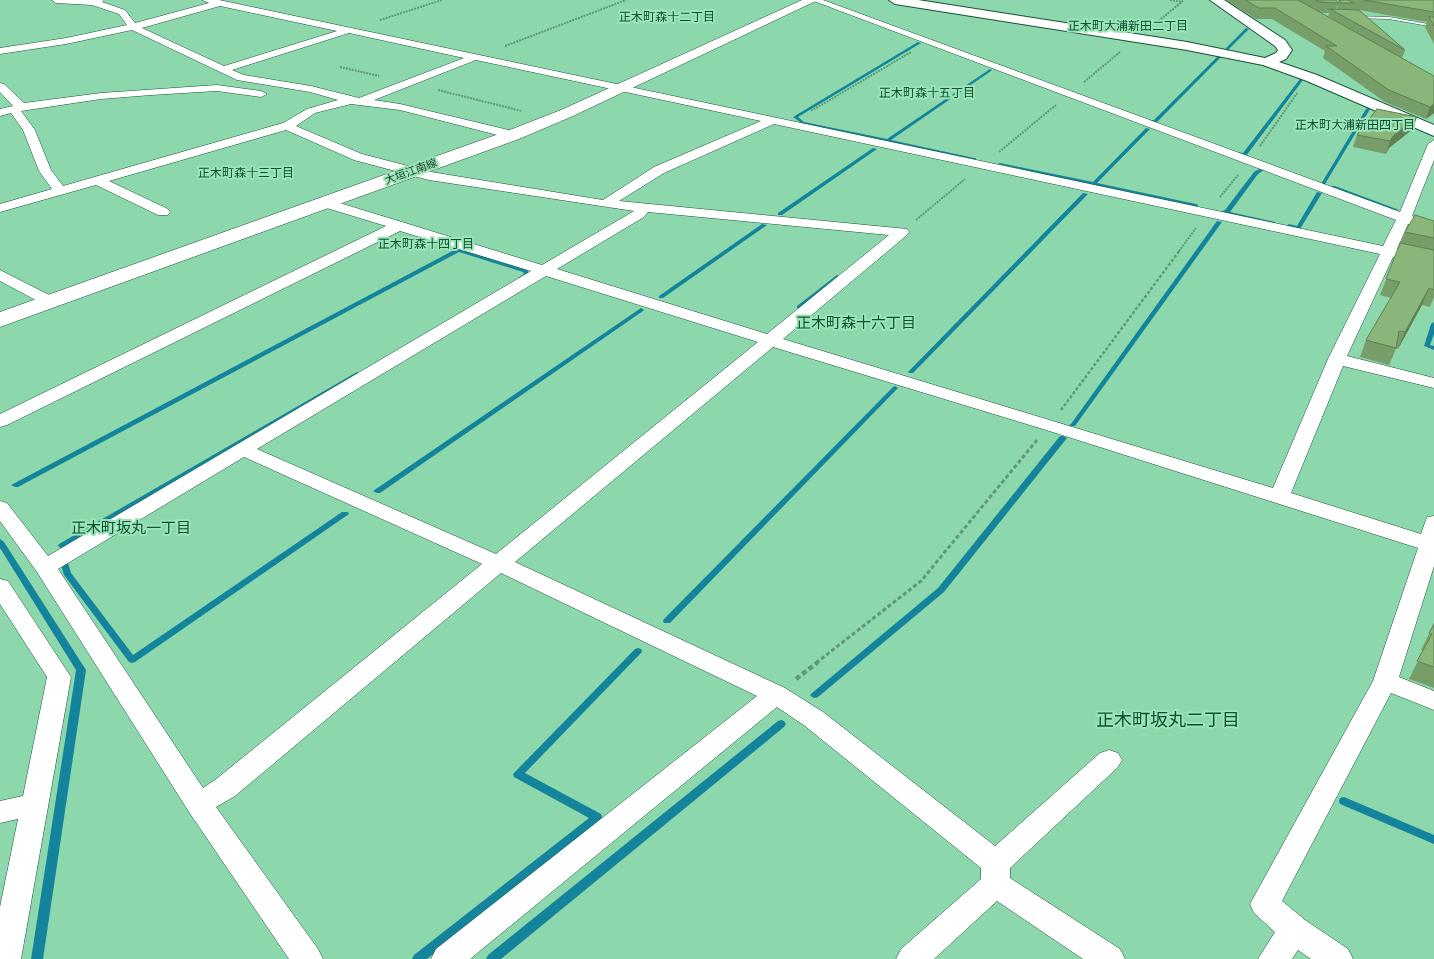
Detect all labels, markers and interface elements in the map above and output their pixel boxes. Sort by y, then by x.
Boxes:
district label: 正木町森十二丁目 [619,11,715,25]
district label: 正木町大浦新田二丁目 [1068,20,1188,34]
district label: 正木町森十五丁目 [879,87,975,101]
district label: 正木町大浦新田四丁目 [1295,119,1415,133]
street label: 大垣江南線 [383,156,439,188]
district label: 正木町森十三丁目 [198,167,294,181]
district label: 正木町森十四丁目 [378,238,474,252]
district label: 正木町森十六丁目 [796,315,916,333]
district label: 正木町坂丸一丁目 [71,520,191,538]
district label: 正木町坂丸二丁目 [1096,710,1240,732]

